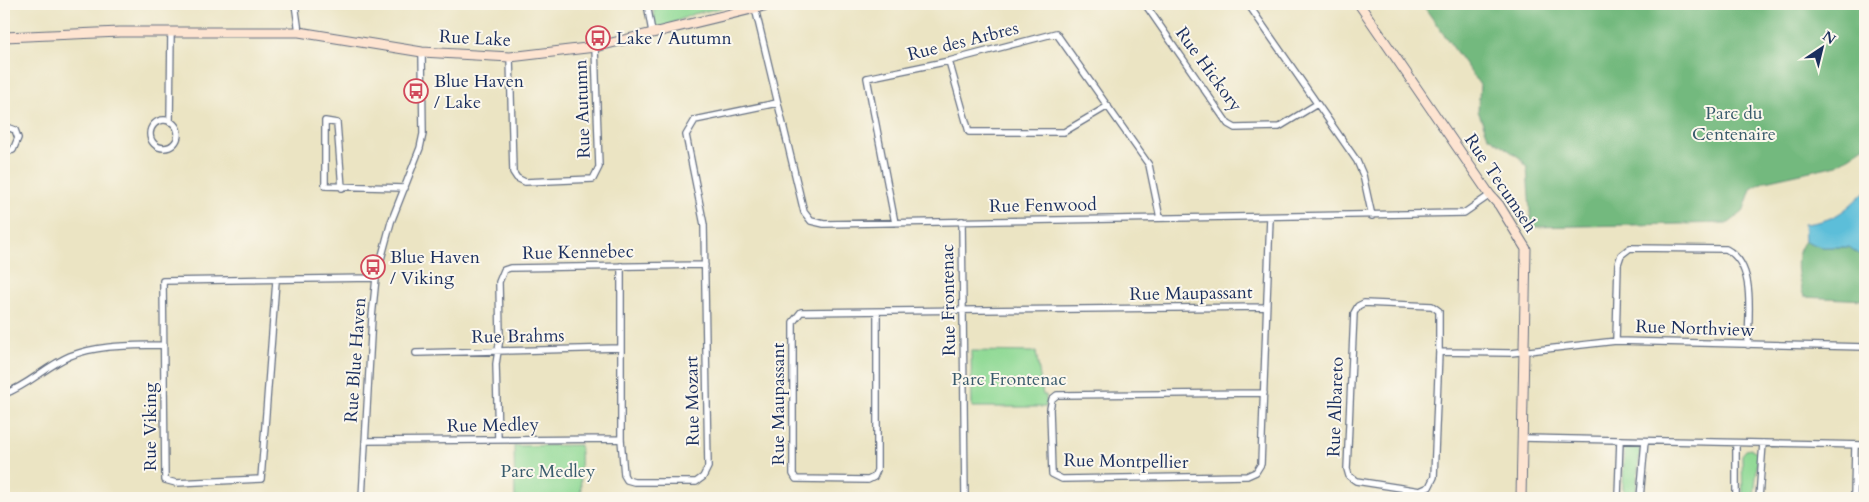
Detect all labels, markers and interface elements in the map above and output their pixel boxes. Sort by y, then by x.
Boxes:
street label: Rue des Arbres [905,16,1021,67]
street label: Rue Hickory [1169,22,1248,117]
north arrow [1796,22,1846,72]
street label: Rue Lake [438,24,512,53]
bus stop icon: Lake / Autumn [585,25,611,51]
place label: Lake / Autumn [616,26,732,51]
text: N [1819,26,1840,49]
street label: Rue Autumn [568,58,597,159]
place label: Blue Haven / Lake [434,69,525,115]
bus stop icon: Blue Haven / Lake [403,78,429,104]
park label: Parc du Centenaire [1692,101,1776,147]
street label: Rue Tecumseh [1458,129,1543,238]
street label: Rue Fenwood [989,192,1097,219]
street label: Rue Kennebec [522,239,634,266]
street label: Rue Frontenac [935,244,962,356]
place label: Blue Haven / Viking [390,245,481,291]
bus stop icon: Blue Haven / Viking [360,254,386,280]
street label: Rue Maupassant [1129,280,1253,307]
street label: Rue Blue Haven [339,296,372,423]
street label: Rue Northview [1635,314,1756,343]
street label: Rue Brahms [471,323,565,350]
street label: Rue Maupassant [766,342,791,466]
street label: Rue Mozart [679,355,706,446]
street label: Rue Albareto [1321,356,1350,458]
park label: Parc Frontenac [952,367,1066,392]
street label: Rue Viking [138,382,163,471]
street label: Rue Medley [447,412,540,439]
street label: Rue Montpellier [1063,448,1189,475]
park label: Parc Medley [500,459,596,484]

